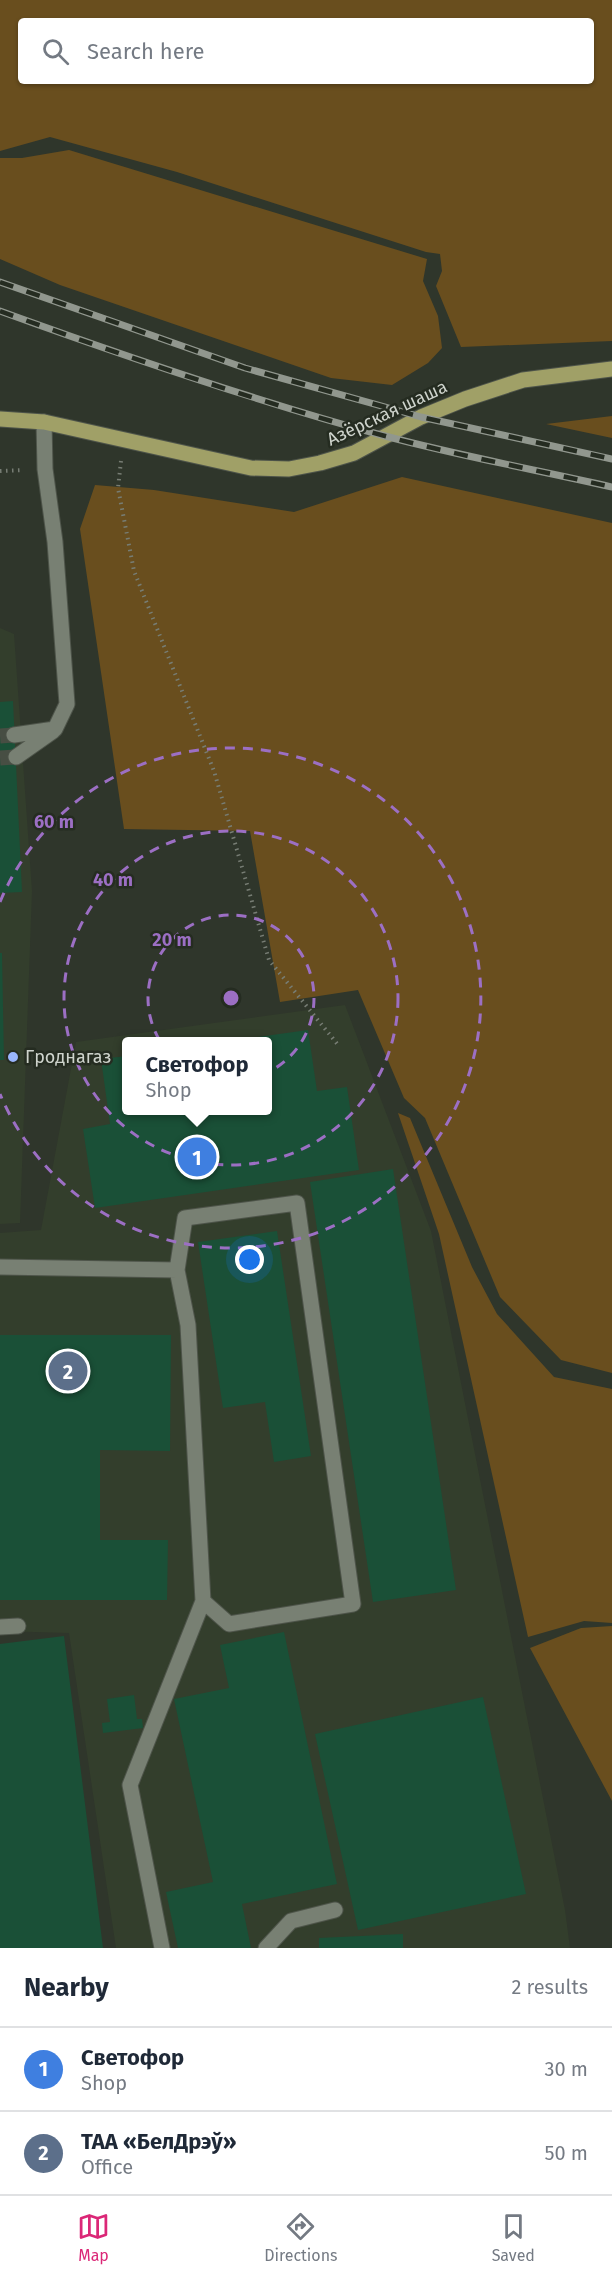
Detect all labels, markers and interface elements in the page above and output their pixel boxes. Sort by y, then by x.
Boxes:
search box [18,18,594,84]
icon: search [39,35,72,68]
text: Search here [87,38,205,65]
street label: Азёрская шаша [323,376,451,450]
text: 60 m [34,811,74,833]
text: 40 m [93,869,133,891]
text: 20 m [152,929,192,951]
centre of rings [221,988,241,1008]
popup [122,1037,272,1115]
place label: Гроднагаз [25,1046,111,1068]
marker: Гроднагаз [6,1050,20,1064]
text: Светофор [145,1051,249,1078]
text: Shop [145,1078,192,1102]
pin: 1 [178,1134,216,1180]
your location [235,1245,264,1274]
pin: 2 [48,1348,88,1394]
text: Nearby [24,1972,109,2003]
text: 2 results [511,1975,588,1999]
text: Светофор [81,2044,184,2071]
text: 1 [39,2057,48,2081]
text: 30 m [544,2057,588,2081]
text: Shop [81,2071,127,2095]
text: ТАА «БелДрэў» [81,2128,236,2155]
text: 2 [38,2141,49,2165]
text: 50 m [544,2141,588,2165]
text: Office [81,2155,133,2179]
tab: Map [77,2210,110,2265]
tab: Directions [264,2210,338,2265]
tab: Saved [492,2210,535,2265]

